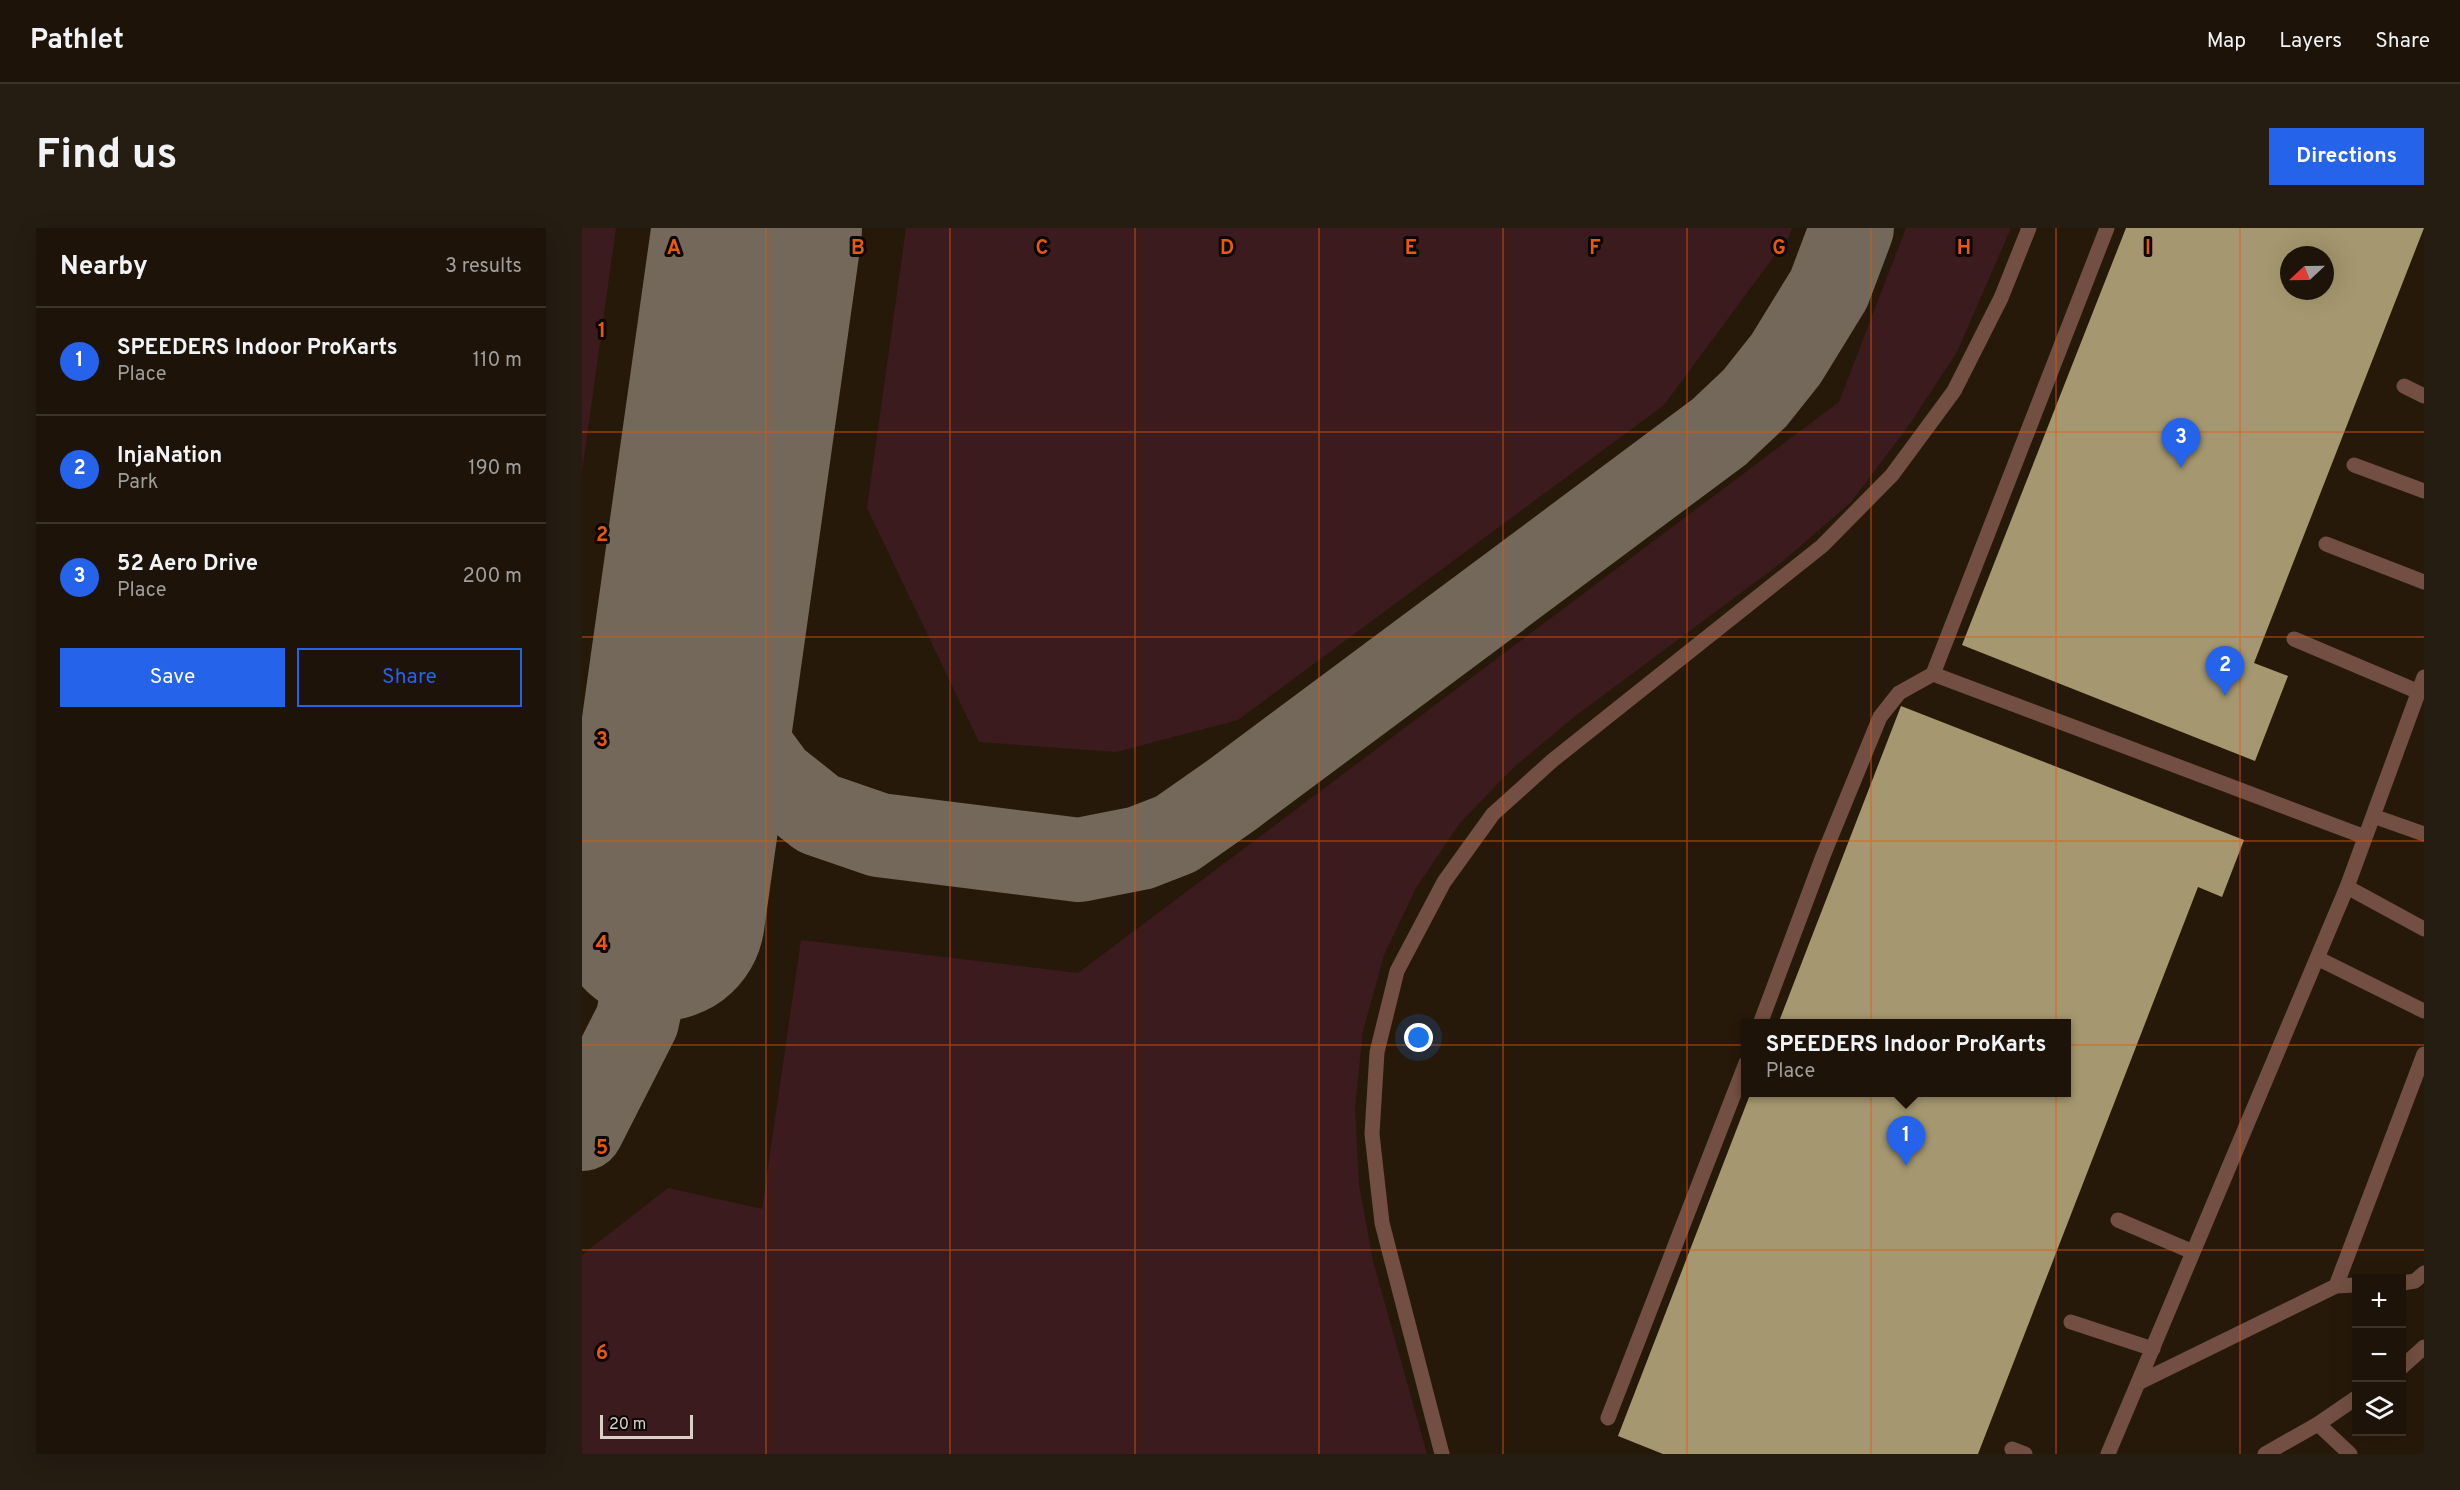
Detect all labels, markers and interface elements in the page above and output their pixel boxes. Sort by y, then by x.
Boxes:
text: Pathlet [30,23,124,59]
text: Map [2207,28,2246,55]
text: Layers [2279,28,2342,55]
text: Share [2375,28,2430,55]
button: Directions [2269,128,2424,185]
text: Find us [36,130,177,183]
text: A [667,236,681,262]
text: B [851,236,865,262]
text: C [1036,236,1048,262]
text: D [1220,236,1234,262]
text: E [1405,236,1417,262]
text: F [1589,236,1601,262]
text: G [1772,236,1786,262]
text: H [1957,236,1971,262]
text: I [2145,236,2151,262]
north arrow [2280,246,2334,300]
text: Nearby [60,251,148,284]
text: 3 results [445,254,522,280]
text: 1 [598,319,606,345]
text: SPEEDERS Indoor ProKarts [117,335,398,362]
text: 1 [76,348,84,374]
text: 110 m [473,348,522,374]
text: Place [117,362,167,388]
pin: 3 [2162,418,2200,468]
text: InjaNation [117,443,222,470]
text: 2 [73,456,86,482]
text: 190 m [468,456,522,482]
text: Park [117,470,158,496]
text: 2 [596,523,608,549]
text: 52 Aero Drive [117,551,258,578]
text: 3 [74,564,86,590]
text: 200 m [463,564,522,590]
text: Place [117,578,167,604]
pin: 2 [2206,646,2244,696]
button: Save [60,648,285,707]
button: Share [297,648,522,707]
text: 3 [596,728,608,754]
text: 4 [596,932,608,958]
popup [1741,1019,2071,1097]
your location [1404,1023,1433,1052]
text: SPEEDERS Indoor ProKarts [1766,1032,2046,1059]
text: Place [1766,1059,1815,1085]
pin: 1 [1886,1116,1926,1166]
text: 5 [596,1136,608,1162]
map controls [2352,1274,2406,1436]
button: + [2352,1274,2406,1328]
button: − [2352,1328,2406,1382]
text: 6 [596,1341,608,1367]
button: layers [2352,1382,2406,1436]
scale bar [600,1412,693,1440]
text: 20 m [609,1415,646,1435]

